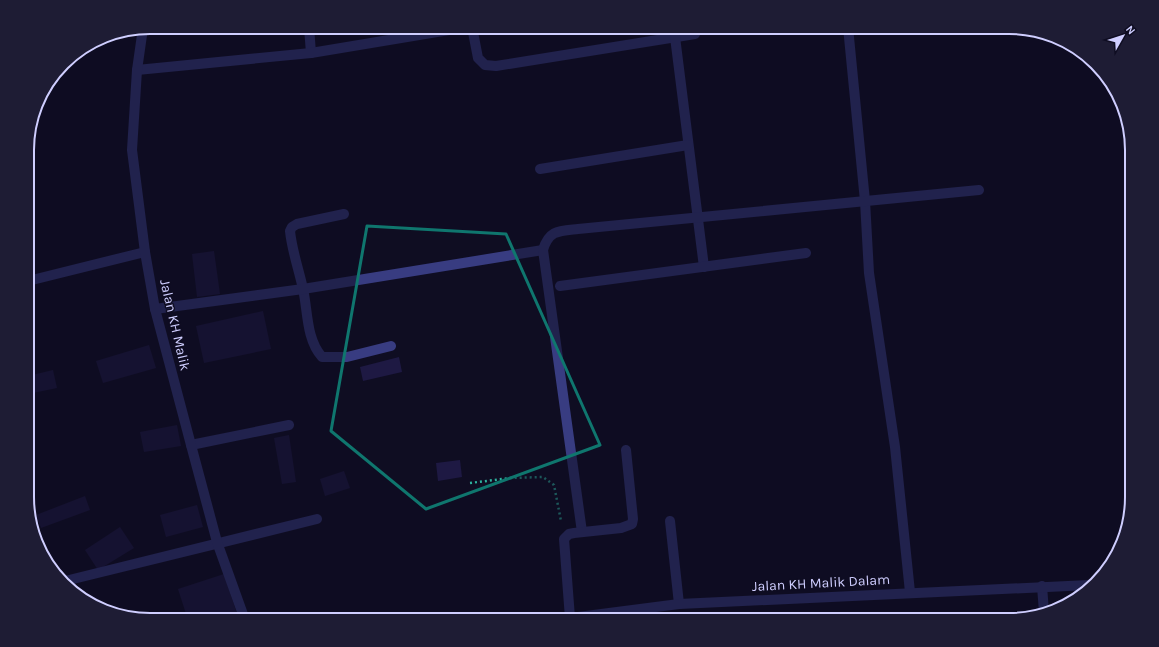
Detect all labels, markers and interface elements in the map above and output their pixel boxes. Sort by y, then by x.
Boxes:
north arrow [1103,16,1143,56]
text: N [1123,23,1138,37]
street label: Jalan KH Malik [156,278,194,373]
street label: Jalan KH Malik Dalam [751,571,891,595]

